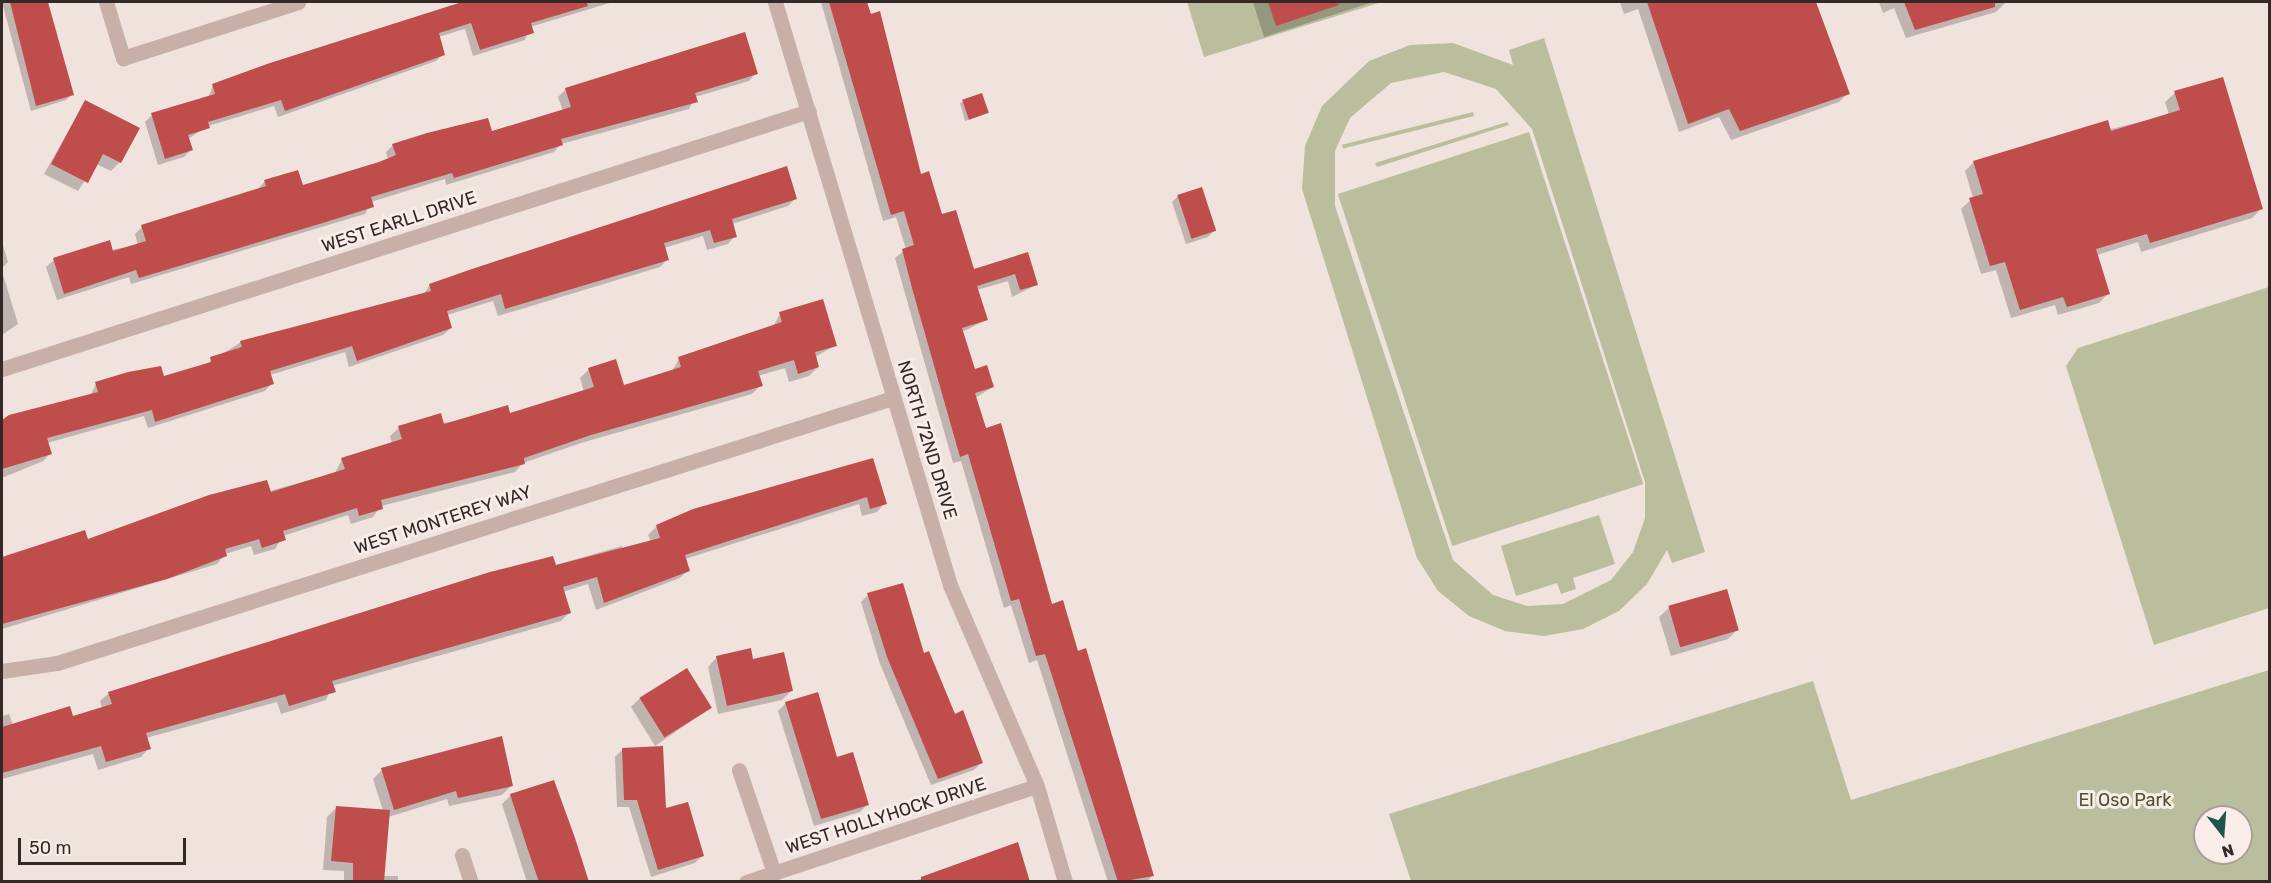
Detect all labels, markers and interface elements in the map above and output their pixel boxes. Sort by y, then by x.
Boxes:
street label: WEST EARLL DRIVE [318,187,480,257]
street label: NORTH 72ND DRIVE [893,358,961,522]
street label: WEST MONTEREY WAY [351,481,535,559]
street label: WEST HOLLYHOCK DRIVE [783,773,989,859]
park label: El Oso Park [2078,789,2172,811]
north arrow [2193,805,2253,865]
scale bar [21,826,189,864]
text: 50 m [29,837,72,859]
text: N [2220,840,2236,862]

